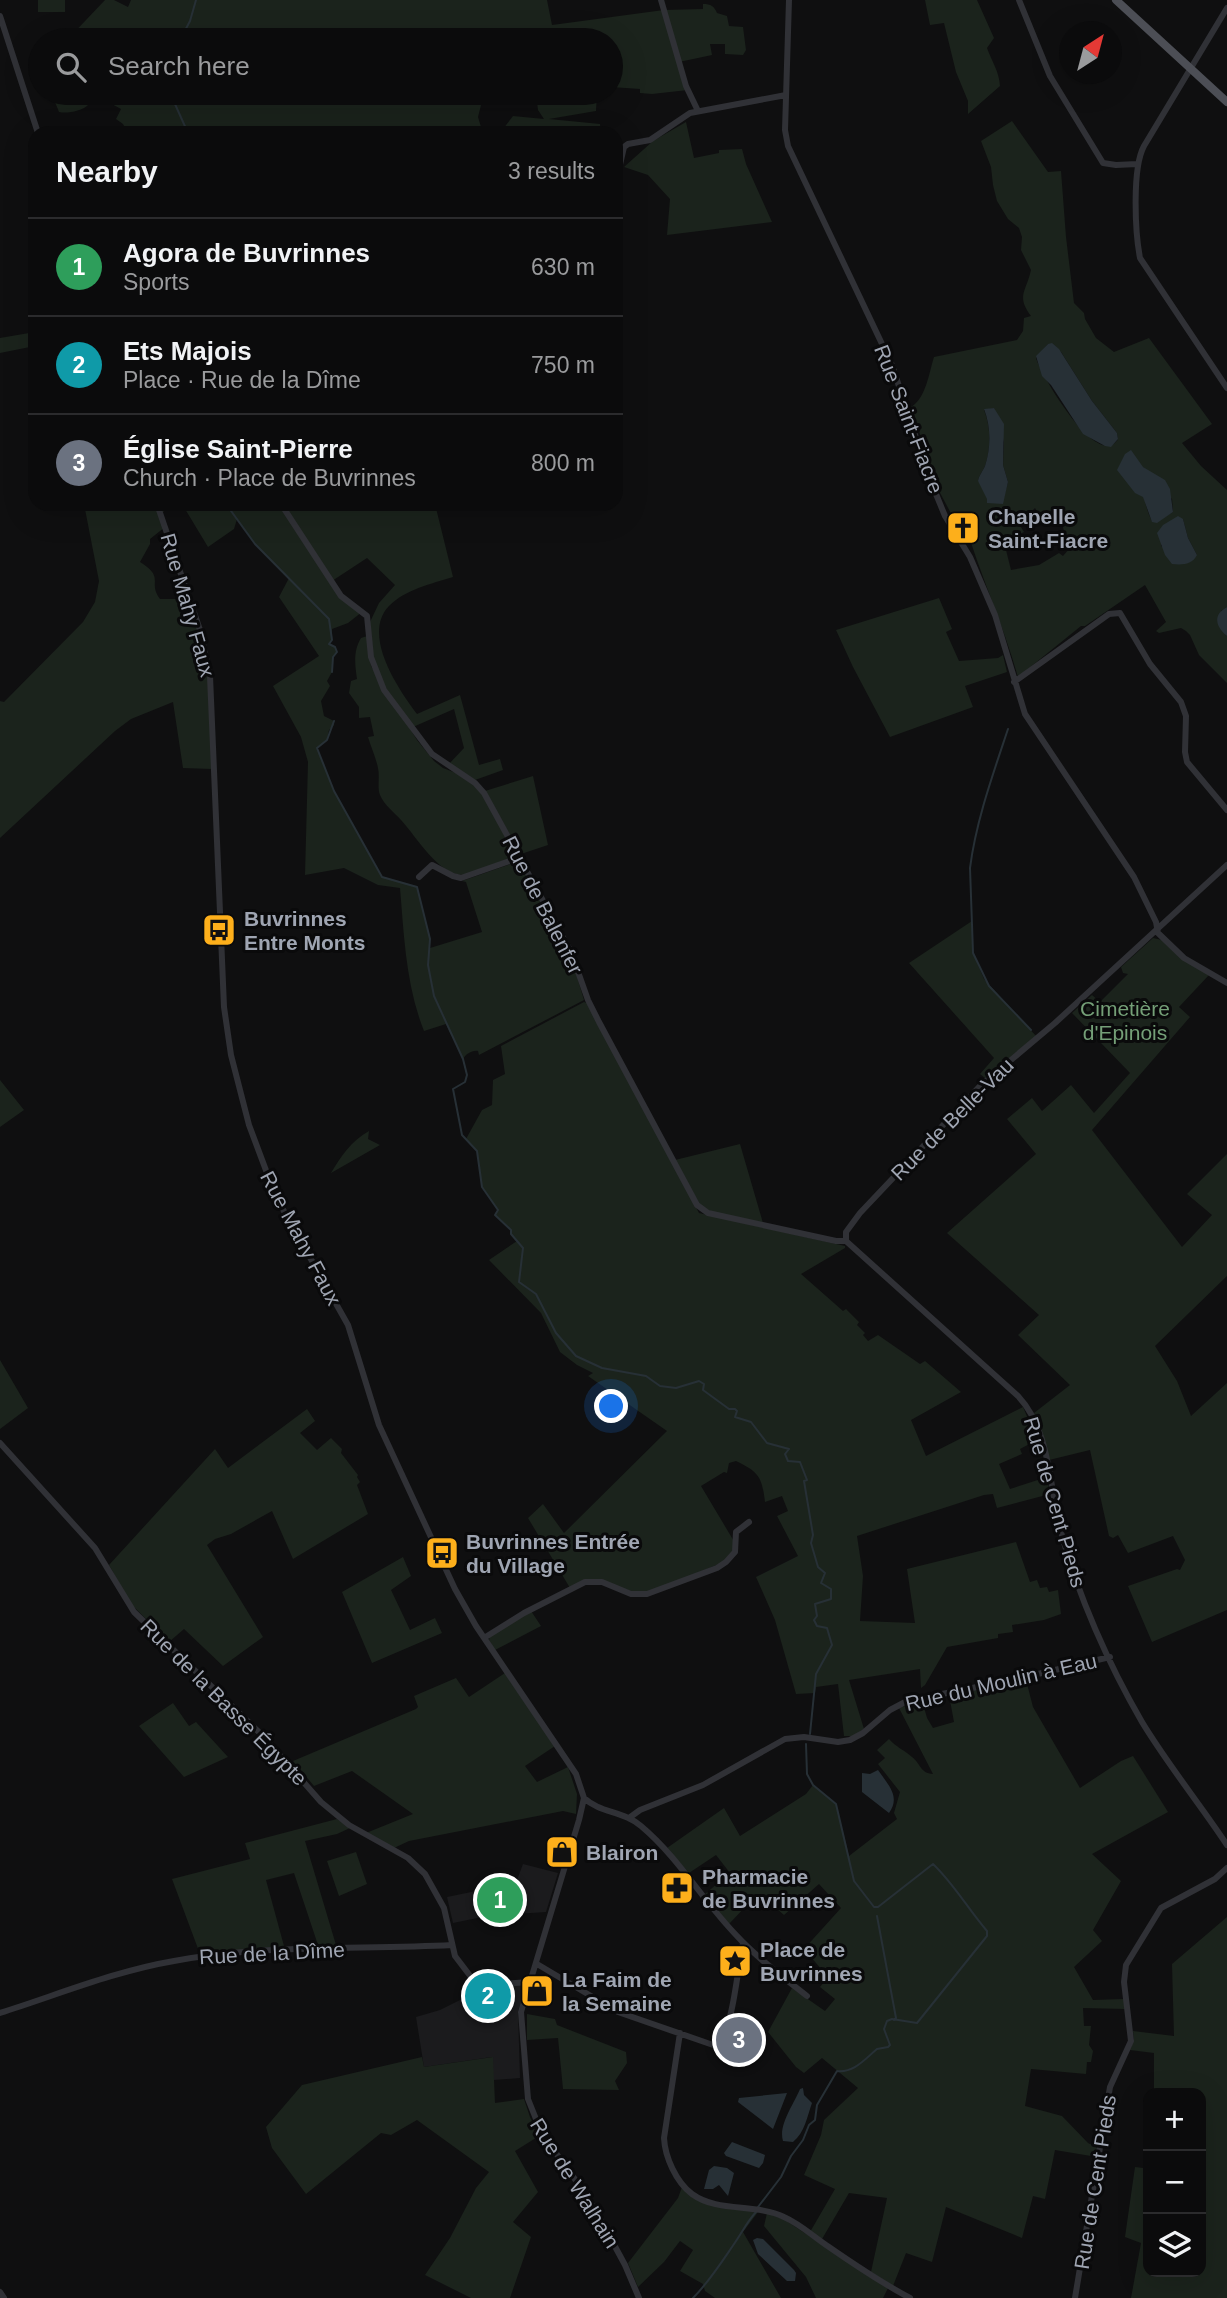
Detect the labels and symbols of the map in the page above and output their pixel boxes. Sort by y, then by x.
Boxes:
north arrow [1059,21,1122,84]
street label: Rue Saint-Fiacre [870,341,948,497]
place label: Chapelle Saint-Fiacre [988,505,1108,552]
church icon: Chapelle Saint-Fiacre [944,509,982,547]
street label: Rue Mahy Faux [157,531,220,680]
street label: Rue de Balenfer [498,832,588,978]
place label: Buvrinnes Entre Monts [244,907,365,954]
bus stop icon: Buvrinnes Entre Monts [200,911,238,949]
park label: Cimetière d'Epinois [1080,997,1170,1044]
street label: Rue de Belle-Vau [886,1053,1018,1185]
street label: Rue Mahy Faux [256,1167,346,1309]
your location [594,1389,628,1423]
street label: Rue de Cent Pieds [1020,1414,1090,1590]
place label: Buvrinnes Entrée du Village [466,1530,640,1577]
bus stop icon: Buvrinnes Entrée du Village [423,1534,461,1572]
street label: Rue de la Basse Égypte [136,1614,312,1790]
street label: Rue du Moulin à Eau [903,1649,1099,1715]
shop icon: Blairon [543,1833,581,1871]
place label: Blairon [586,1841,658,1864]
place label: Pharmacie de Buvrinnes [702,1865,835,1912]
pharmacy icon: Pharmacie de Buvrinnes [658,1869,696,1907]
pin: 1 [477,1874,523,1926]
street label: Rue de la Dîme [199,1938,345,1968]
place label: Place de Buvrinnes [760,1938,863,1985]
place icon: Place de Buvrinnes [716,1942,754,1980]
place label: La Faim de la Semaine [562,1968,672,2015]
pin: 2 [465,1970,511,2022]
shop icon: La Faim de la Semaine [518,1972,556,2010]
pin: 3 [716,2014,762,2066]
street label: Rue de Cent Pieds [1070,2093,1120,2271]
street label: Rue de Walhain [526,2114,624,2252]

